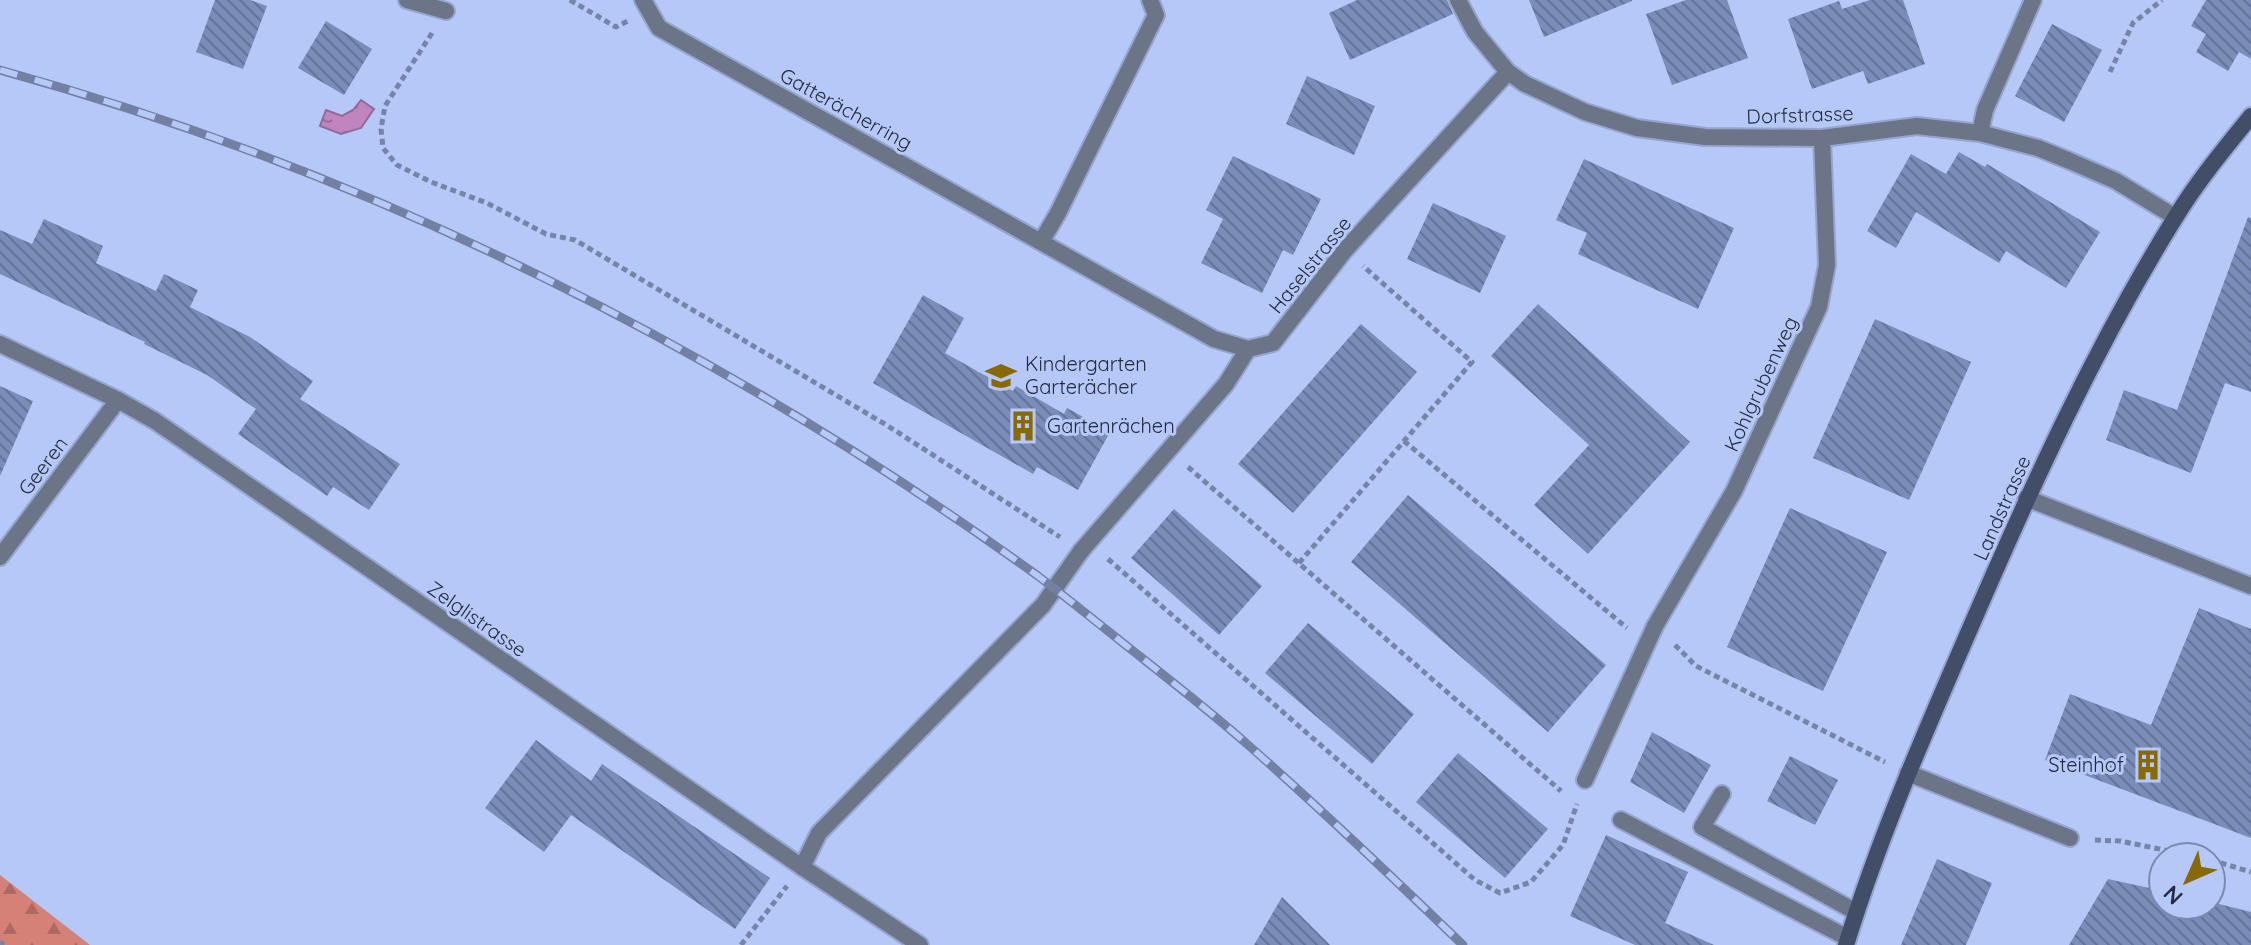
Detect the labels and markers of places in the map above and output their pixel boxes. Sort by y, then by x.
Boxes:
place label: Kindergarten Garterächer [1025,351,1147,399]
school or university icon: Kindergarten Garterächer [984,359,1018,393]
building icon: Gartenrächen [1006,409,1040,443]
place label: Gartenrächen [1047,413,1175,438]
building icon: Steinhof [2131,748,2165,782]
place label: Steinhof [2048,752,2124,777]

